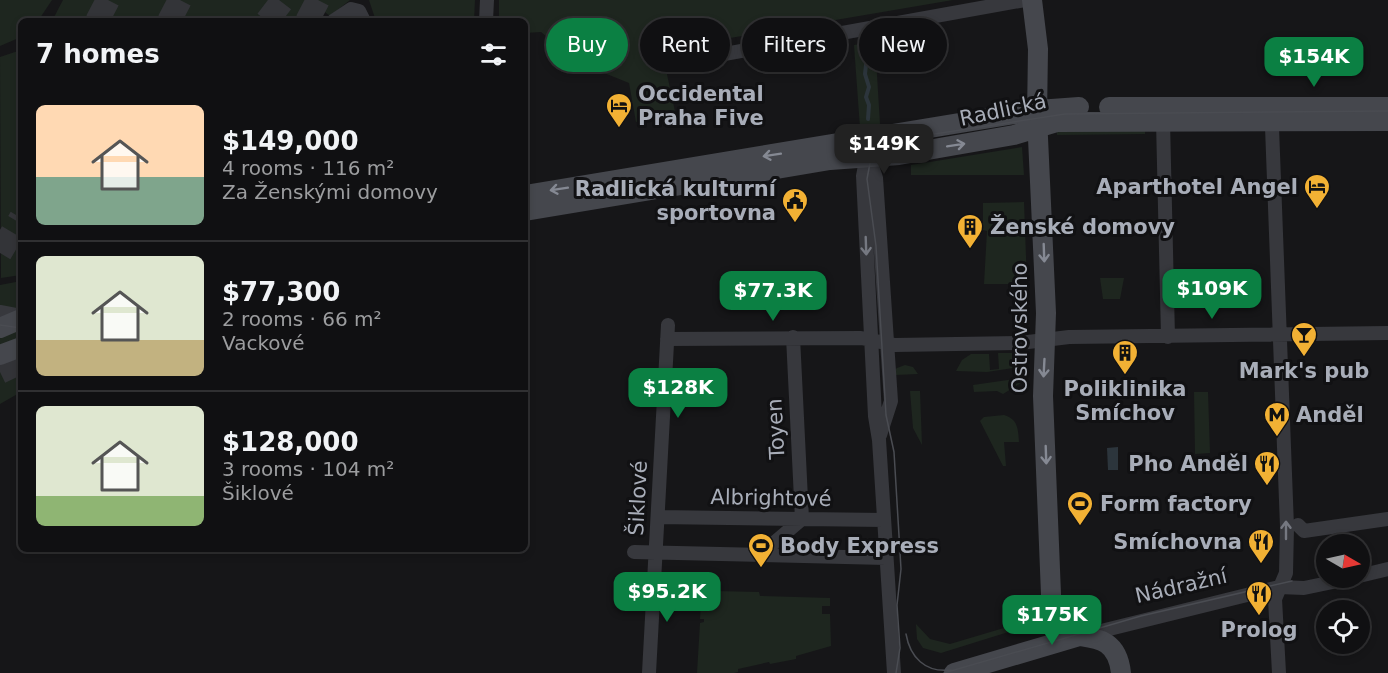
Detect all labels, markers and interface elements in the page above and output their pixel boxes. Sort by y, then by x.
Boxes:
chip: Buy [546,18,628,72]
chip: Rent [640,18,730,72]
chip: Filters [742,18,847,72]
chip: New [859,18,947,72]
pin: $154K [1272,37,1356,88]
icon: filters [477,38,510,71]
text: 7 homes [36,39,160,69]
text: $154K [1278,44,1350,68]
place label: Occidental Praha Five [638,82,764,130]
street label: Radlická [957,89,1049,131]
hotel icon: Occidental Praha Five [604,91,634,129]
pin: $149K [842,124,926,175]
text: $149,000 [222,126,359,156]
icon: home [84,129,156,201]
text: $149K [848,131,920,155]
one-way arrow [946,139,966,150]
one-way arrow [763,149,783,160]
text: 4 rooms · 116 m² [222,156,394,180]
hotel icon: Aparthotel Angel [1302,172,1332,210]
place label: Aparthotel Angel [1096,175,1298,199]
place label: Radlická kulturní sportovna [575,177,778,225]
text: Za Ženskými domovy [222,180,438,204]
one-way arrow [550,184,569,195]
public building icon: Radlická kulturní sportovna [780,186,810,224]
building icon: Ženské domovy [955,212,985,250]
place label: Ženské domovy [990,214,1175,239]
one-way arrow [861,236,872,256]
one-way arrow [1038,243,1049,263]
street label: Ostrovského [1008,263,1032,393]
pin: $109K [1170,269,1254,320]
pin: $77.3K [724,271,822,322]
text: $109K [1176,276,1248,300]
text: $77,300 [222,277,340,307]
text: $77.3K [734,278,812,302]
icon: home [84,280,156,352]
text: 2 rooms · 66 m² [222,307,382,331]
bar icon: Mark's pub [1289,320,1319,358]
text: Vackové [222,331,305,355]
building icon: Poliklinika Smíchov [1110,338,1140,376]
one-way arrow [1038,357,1049,377]
place label: Mark's pub [1239,359,1369,383]
pin: $128K [636,368,720,419]
text: $128K [642,375,714,399]
place label: Poliklinika Smíchov [1064,377,1186,425]
street label: Toyen [762,398,790,461]
metro station icon: Anděl [1262,400,1292,438]
place label: Anděl [1296,403,1364,427]
text: $128,000 [222,427,359,457]
icon: home [84,430,156,502]
one-way arrow [1040,444,1051,464]
restaurant icon: Pho Anděl [1252,449,1282,487]
place label: Pho Anděl [1128,452,1248,476]
text: 3 rooms · 104 m² [222,457,394,481]
street label: Šiklové [623,460,652,536]
text: Šiklové [222,481,294,505]
street label: Albrightové [710,485,832,511]
sports icon: Form factory [1065,489,1095,527]
place label: Form factory [1100,492,1252,516]
one-way arrow [1281,521,1292,541]
restaurant icon: Smíchovna [1246,527,1276,565]
place label: Smíchovna [1113,530,1242,554]
sports icon: Body Express [746,531,776,569]
place label: Body Express [780,534,939,558]
north arrow [1316,534,1370,588]
map controls [1316,534,1370,654]
street label: Nádražní [1133,564,1230,608]
pin: $95.2K [618,572,716,623]
text: $95.2K [628,579,706,603]
restaurant icon: Prolog [1244,579,1274,617]
pin: $175K [1010,595,1094,646]
button: locate [1316,600,1370,654]
text: $175K [1016,602,1088,626]
place label: Prolog [1221,618,1297,642]

